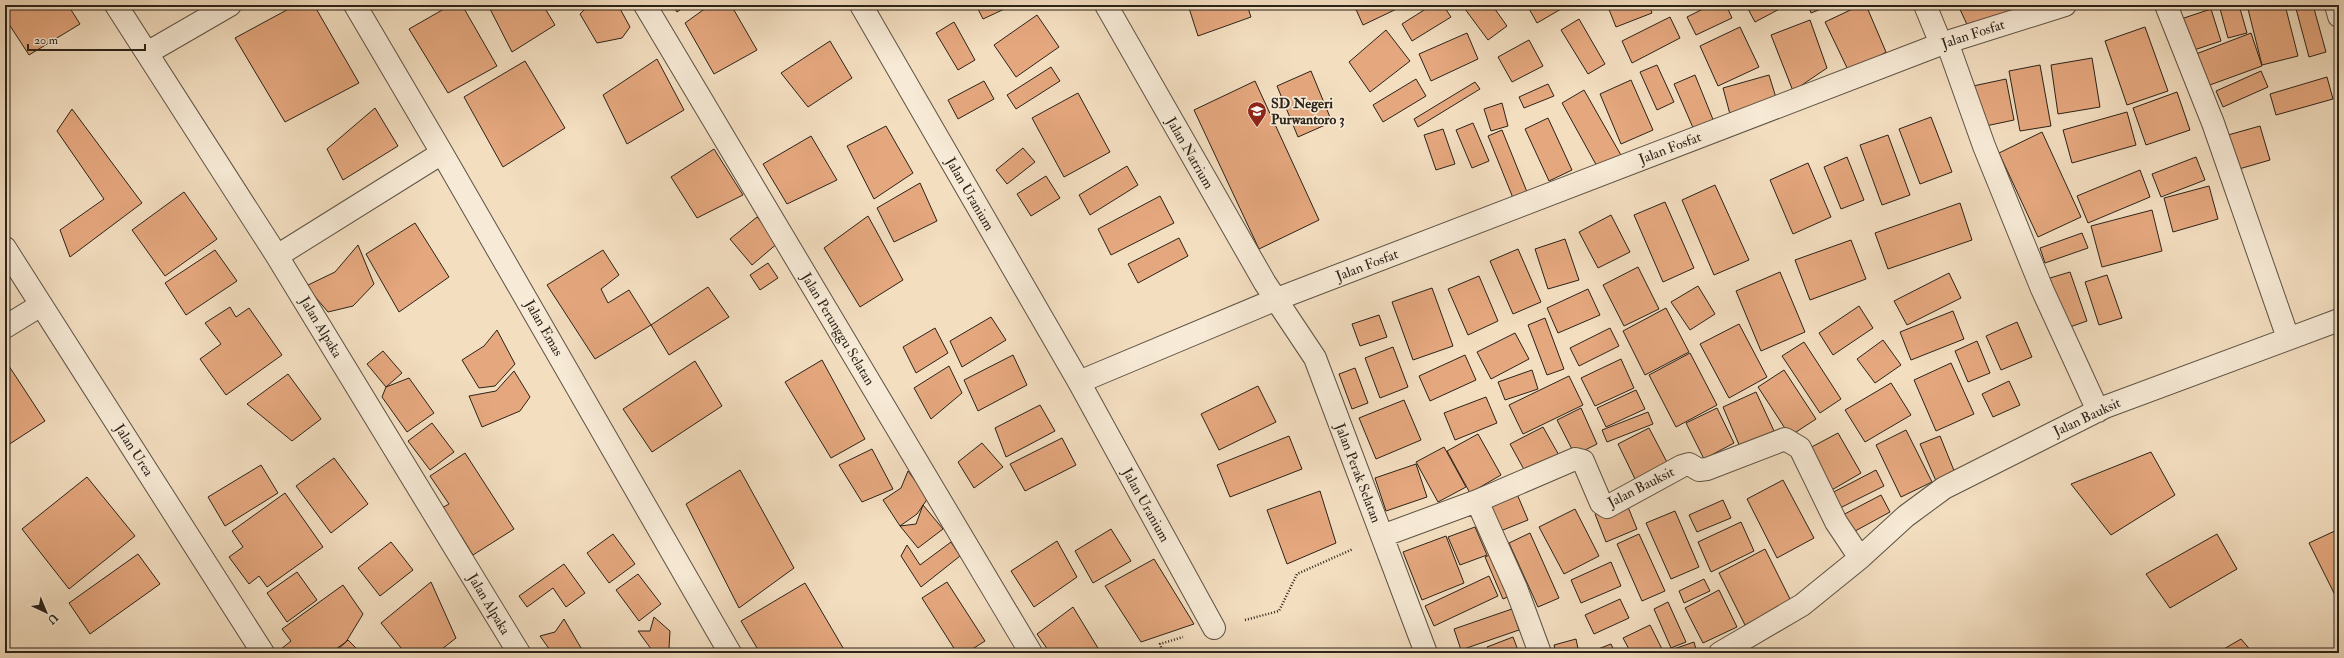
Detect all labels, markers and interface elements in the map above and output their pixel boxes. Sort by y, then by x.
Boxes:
street label: Jalan Fosfat [1938,16,2007,53]
scale bar [28,26,145,52]
text: 20 m [34,33,59,48]
place label: SD Negeri Purwantoro 3 [1271,95,1345,128]
school or university icon: SD Negeri Purwantoro 3 [1246,100,1268,128]
street label: Jalan Natrium [1162,113,1217,192]
street label: Jalan Fosfat [1635,128,1704,168]
street label: Jalan Uranium [942,153,998,234]
street label: Jalan Fosfat [1332,245,1401,285]
street label: Jalan Perunggu Selatan [797,269,878,388]
street label: Jalan Alpaka [295,293,346,361]
street label: Jalan Emas [521,296,567,359]
street label: Jalan Bauksit [2050,394,2124,440]
street label: Jalan Urea [110,420,157,479]
street label: Jalan Perak Selatan [1331,420,1385,525]
street label: Jalan Bauksit [1604,463,1678,511]
street label: Jalan Uranium [1118,464,1173,545]
street label: Jalan Alpaka [463,570,514,638]
north arrow [26,592,66,632]
text: U [44,611,60,627]

